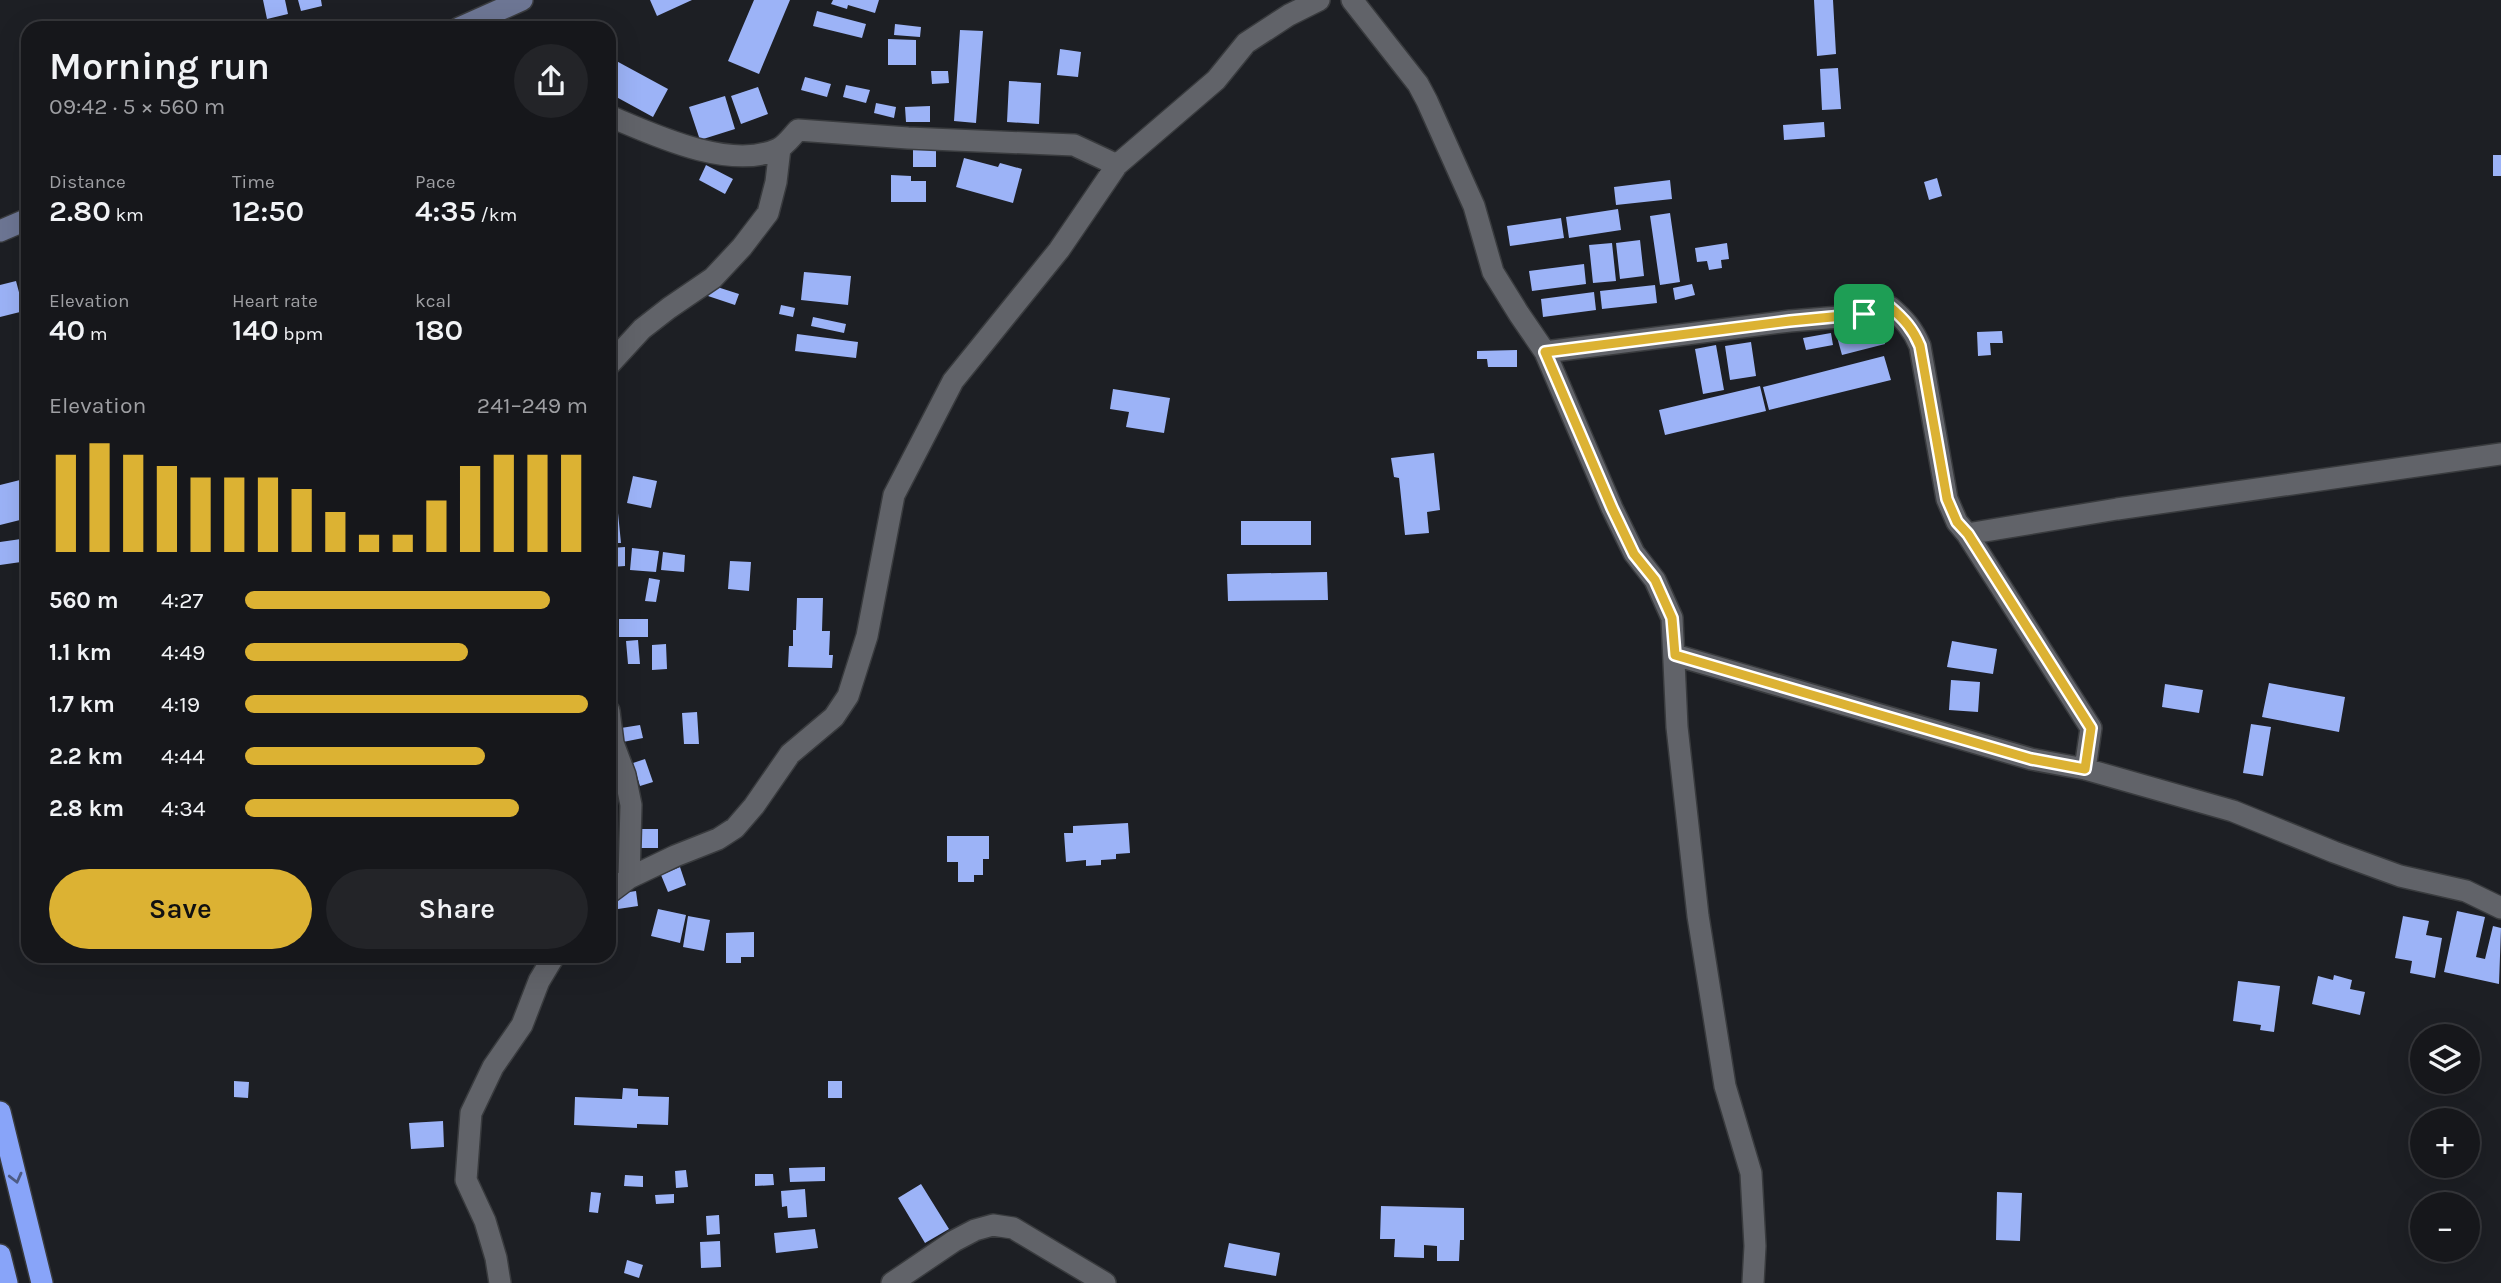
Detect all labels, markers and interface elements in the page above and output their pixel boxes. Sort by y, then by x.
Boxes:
text: Morning run [49,44,270,89]
button: share [514,44,588,118]
text: 09:42 · 5 × 560 m [49,93,225,120]
text: Distance [49,171,126,193]
text: Time [232,171,275,193]
text: Pace [415,171,456,193]
text: 2.80 [49,193,111,229]
text: 12:50 [232,193,304,229]
text: 4:35 [415,193,476,229]
text: km [111,204,144,226]
text: /km [476,204,517,226]
pin [1834,284,1894,344]
text: Elevation [49,290,129,312]
text: Heart rate [232,290,318,312]
text: kcal [415,290,451,312]
icon: arrive [1845,295,1883,333]
text: 40 [49,312,85,348]
text: 140 [232,312,279,348]
text: 180 [415,312,463,348]
text: m [85,323,108,345]
text: bpm [279,323,323,345]
text: Elevation [49,392,146,419]
text: 241–249 m [477,392,588,419]
text: 560 m [49,587,119,614]
text: 4:27 [161,587,203,614]
text: 1.1 km [49,639,112,666]
text: 4:49 [161,639,205,666]
text: 1.7 km [49,691,115,718]
text: 4:19 [161,691,200,718]
text: 2.2 km [49,743,123,770]
text: 4:44 [161,743,205,770]
text: 2.8 km [49,795,124,822]
text: 4:34 [161,795,206,822]
button: Save [49,869,312,949]
button: Share [326,869,588,949]
map controls [2410,1024,2480,1262]
button: layers [2410,1024,2480,1094]
button: + [2410,1108,2480,1178]
one-way arrow [8,1172,22,1184]
button: − [2410,1192,2480,1262]

